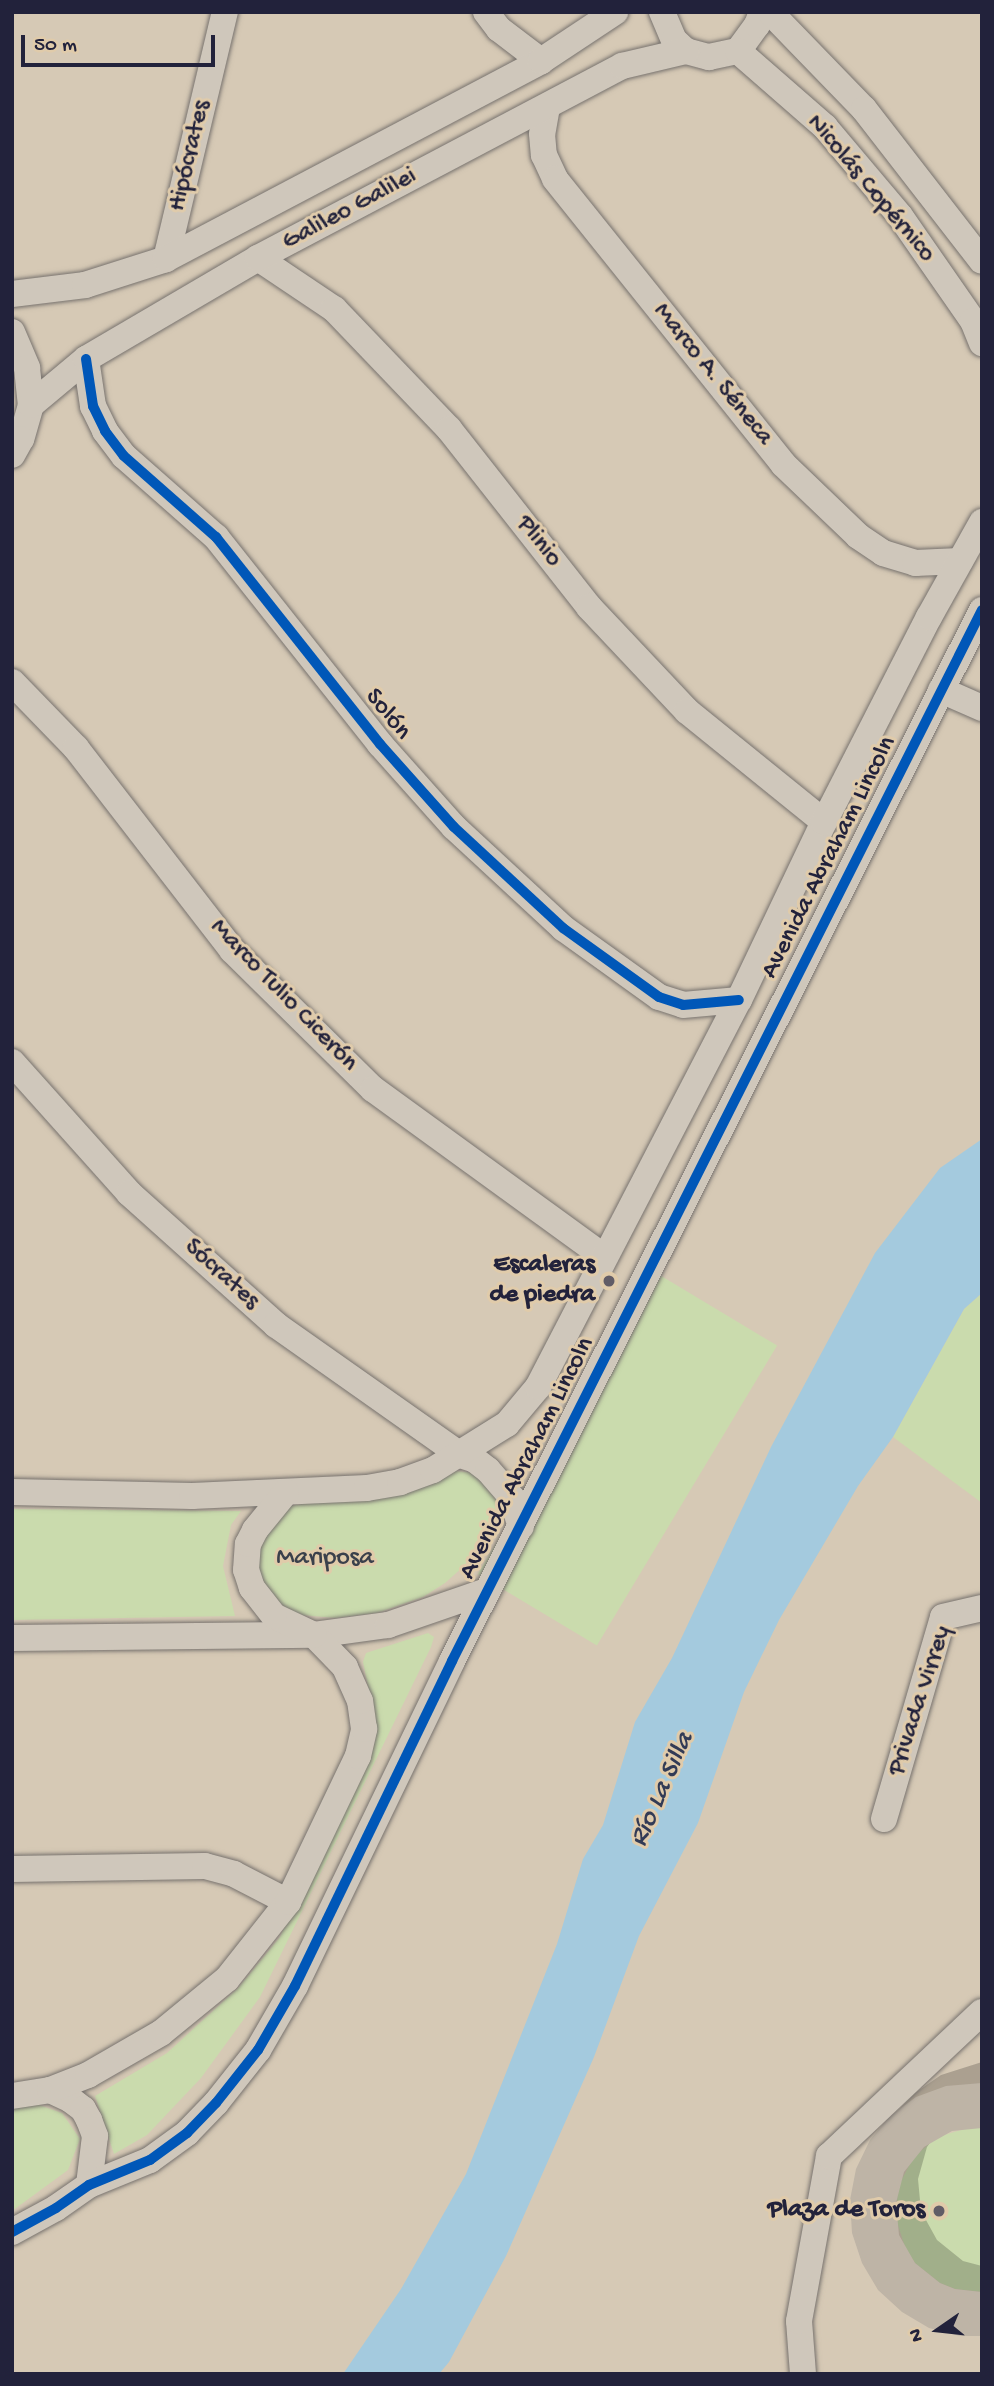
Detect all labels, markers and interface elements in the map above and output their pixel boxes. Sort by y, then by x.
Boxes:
scale bar [24,21,219,65]
text: 50 m [34,34,77,59]
street label: Hipócrates [163,98,219,214]
street label: Nicolás Copérnico [799,108,941,270]
street label: Galileo Galilei [277,161,423,259]
street label: Marco A. Séneca [645,297,779,453]
street label: Plinio [508,510,568,574]
street label: Solón [357,683,417,747]
street label: Avenida Abraham Lincoln [755,732,905,984]
street label: Marco Tulio Cicerón [202,913,364,1079]
street label: Sócrates [177,1233,265,1317]
place label: Escaleras de piedra [489,1250,595,1312]
marker: Escaleras de piedra [601,1273,617,1289]
street label: Avenida Abraham Lincoln [453,1333,603,1585]
park label: Mariposa [276,1543,374,1575]
street label: Privada Virrey [882,1622,960,1780]
water label: Río La Silla [623,1728,703,1852]
place label: Plaza de Toros [768,2195,925,2227]
marker: Plaza de Toros [931,2203,947,2219]
north arrow [903,2295,973,2365]
text: N [904,2326,930,2344]

